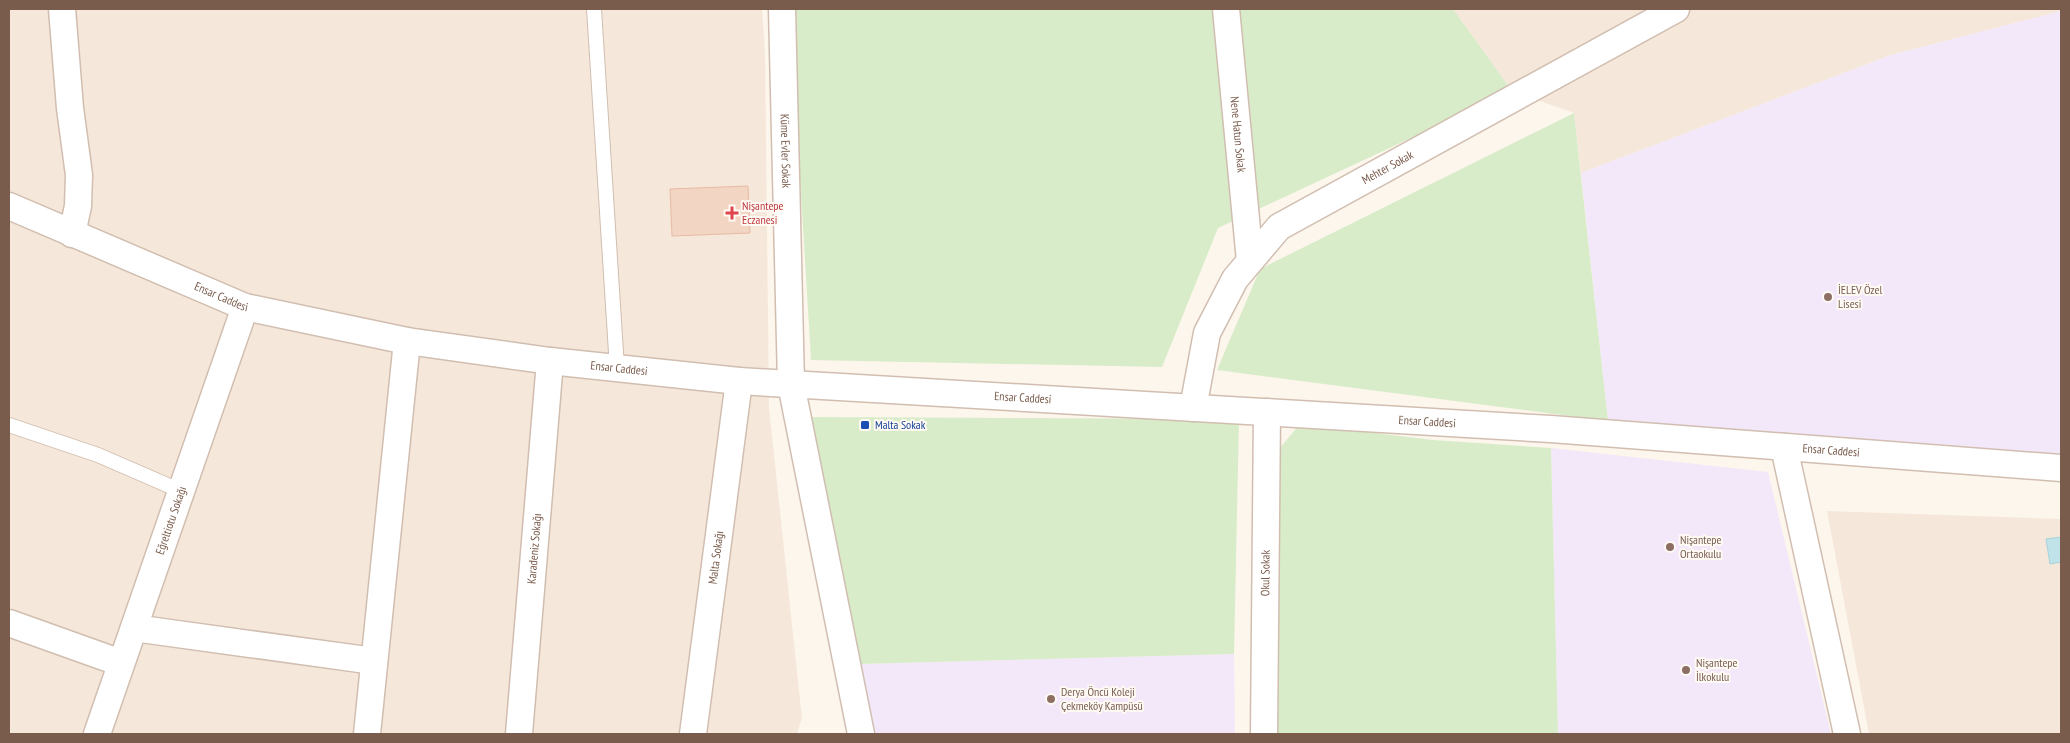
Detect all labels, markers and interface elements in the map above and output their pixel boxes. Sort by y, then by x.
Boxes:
street label: Nene Hatun Sokak [1227,96,1250,173]
street label: Küme Evler Sokak [778,114,794,189]
street label: Mehter Sokak [1359,147,1416,187]
place label: Nişantepe Eczanesi [742,198,784,227]
marker: Nişantepe Eczanesi [726,207,738,219]
street label: Ensar Caddesi [192,278,250,314]
place label: İELEV Özel Lisesi [1838,282,1882,311]
marker: İELEV Özel Lisesi [1822,291,1834,303]
street label: Ensar Caddesi [590,357,648,378]
street label: Ensar Caddesi [994,388,1052,406]
street label: Ensar Caddesi [1398,412,1456,430]
place label: Malta Sokak [875,417,926,432]
marker: Malta Sokak [859,419,871,431]
street label: Ensar Caddesi [1802,440,1860,460]
street label: Eğreltiotu Sokağı [152,484,189,556]
street label: Karadeniz Sokağı [523,513,544,585]
street label: Malta Sokağı [705,530,726,585]
place label: Nişantepe Ortaokulu [1680,532,1722,561]
marker: Nişantepe Ortaokulu [1664,541,1676,553]
street label: Okul Sokak [1257,549,1273,596]
place label: Nişantepe İlkokulu [1696,655,1738,684]
marker: Nişantepe İlkokulu [1680,664,1692,676]
place label: Derya Öncü Koleji Çekmeköy Kampüsü [1061,684,1143,713]
marker: Derya Öncü Koleji Çekmeköy Kampüsü [1045,693,1057,705]

